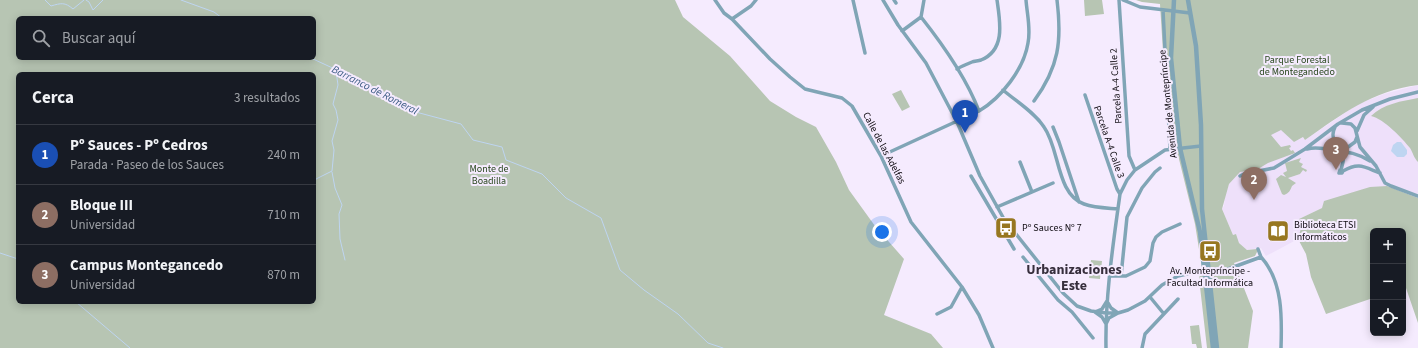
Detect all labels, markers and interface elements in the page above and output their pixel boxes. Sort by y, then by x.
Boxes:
search box [16,16,316,60]
icon: search [30,27,52,49]
text: Buscar aquí [62,28,135,49]
street label: Parcela A-4 Calle 2 [1106,48,1126,124]
street label: Avenida de Montepríncipe [1155,49,1181,159]
park label: Parque Forestal de Montegandedo [1259,53,1335,79]
water label: Barranco de Romeral [329,62,421,118]
text: Cerca [32,86,74,110]
text: 3 resultados [234,89,300,107]
pin: 1 [952,100,978,133]
street label: Parcela A-4 Calle 3 [1090,104,1128,180]
street label: Calle de las Adelfas [859,110,909,186]
text: Pº Sauces - Pº Cedros [70,135,208,156]
pin: 3 [1323,137,1349,170]
text: 1 [42,146,48,164]
text: 240 m [267,146,300,164]
text: Parada · Paseo de los Sauces [70,156,224,174]
park label: Monte de Boadilla [470,162,508,188]
pin: 2 [1241,167,1267,200]
text: Bloque III [70,195,133,216]
text: 2 [42,206,48,224]
text: 710 m [267,206,300,224]
bus stop icon: Pº Sauces Nº 7 [993,215,1019,241]
text: Universidad [70,216,135,234]
library icon: Biblioteca ETSI Informáticos [1265,218,1291,244]
place label: Biblioteca ETSI Informáticos [1294,218,1356,244]
place label: Pº Sauces Nº 7 [1022,221,1082,235]
your location [872,222,892,242]
map controls [1370,228,1406,336]
button: + [1370,228,1406,264]
bus stop icon: Av. Montepríncipe - Facultad Informática [1197,238,1223,264]
text: Campus Montegancedo [70,255,223,276]
district label: Urbanizaciones Este [1026,260,1122,296]
place label: Av. Montepríncipe - Facultad Informática [1167,264,1253,290]
button: − [1370,264,1406,300]
text: 3 [42,266,48,284]
text: 870 m [267,266,300,284]
text: Universidad [70,276,135,294]
button: locate [1370,300,1406,336]

